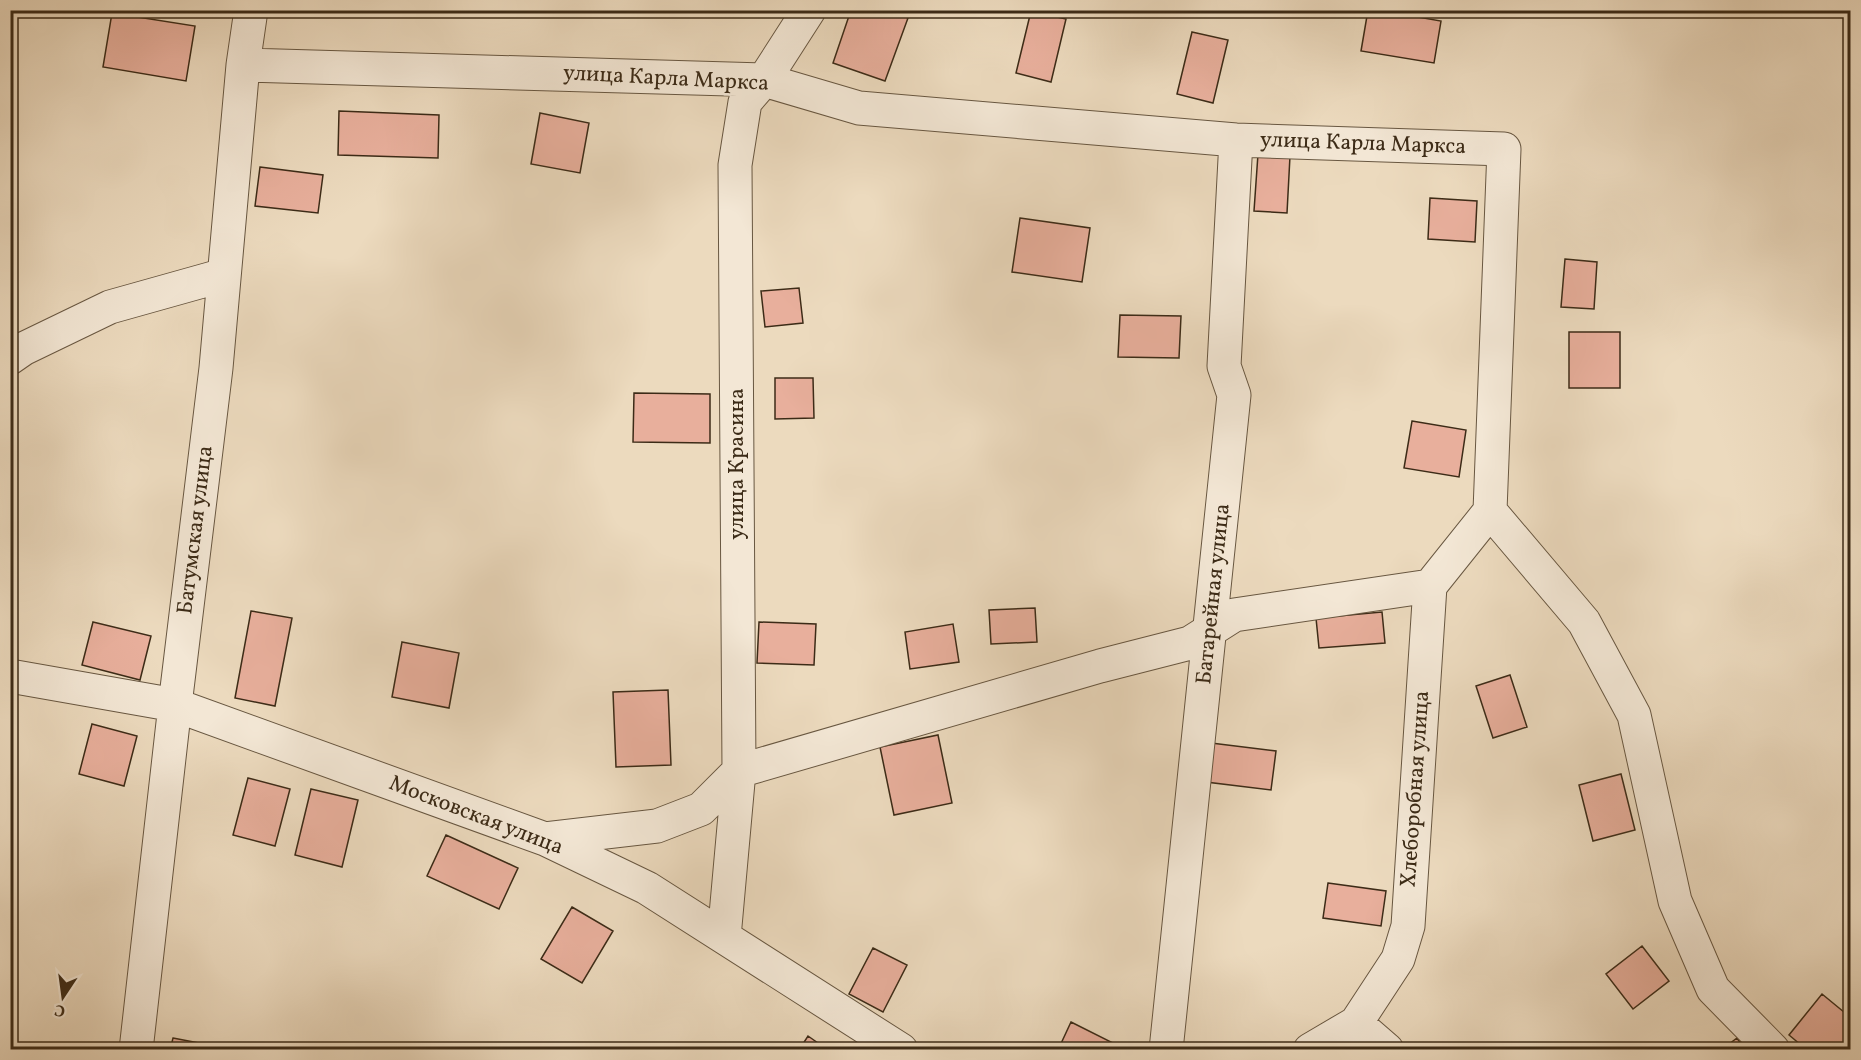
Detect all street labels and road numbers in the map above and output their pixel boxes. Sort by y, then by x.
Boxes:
street label: улица Карла Маркса [562,58,770,100]
street label: улица Карла Маркса [1259,125,1467,163]
street label: улица Красина [722,388,753,540]
street label: Батумская улица [170,444,222,616]
street label: Батарейная улица [1189,502,1239,686]
street label: Хлеборобная улица [1394,690,1438,888]
street label: Московская улица [384,768,568,864]

